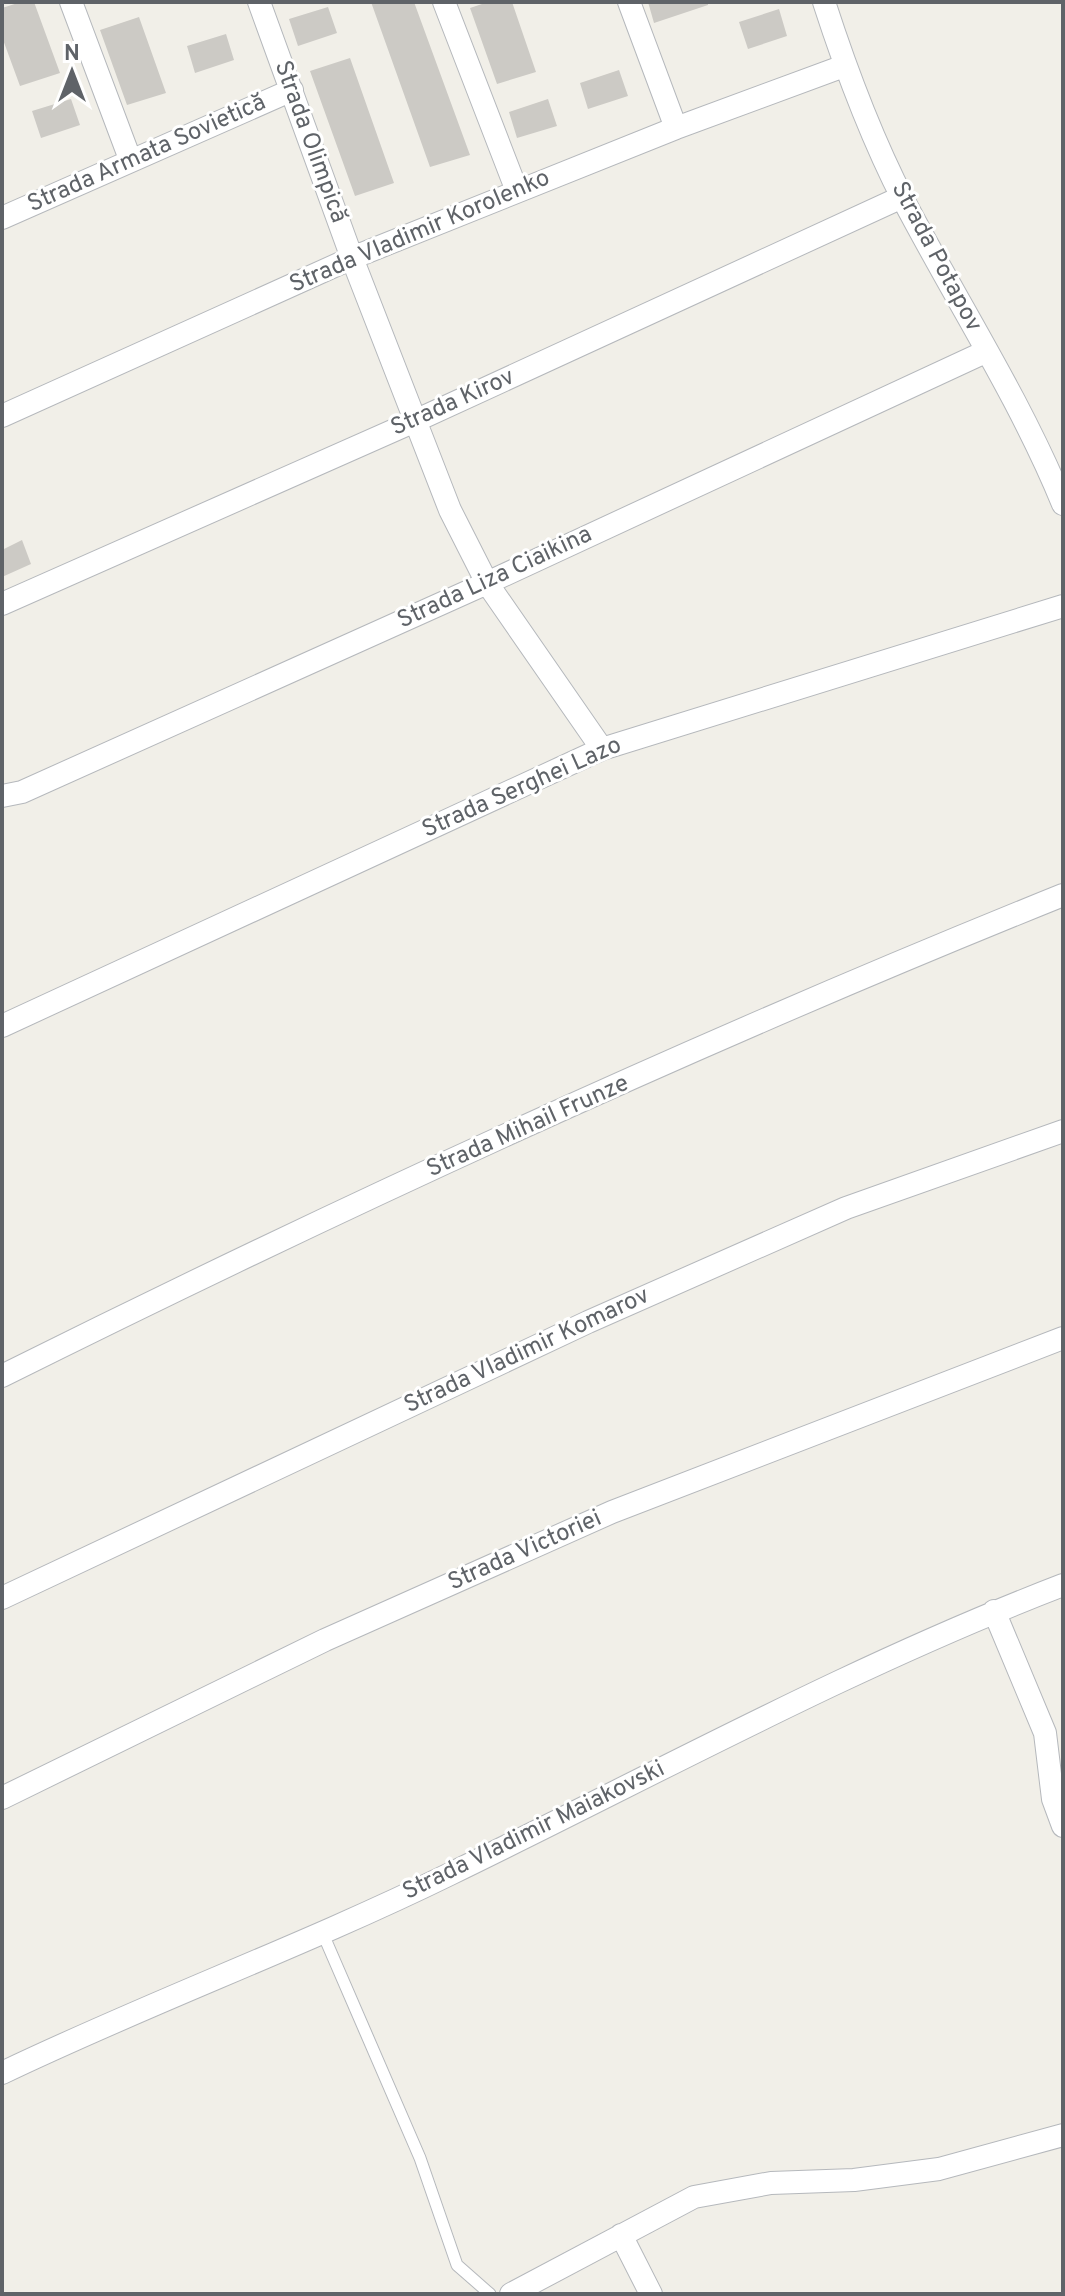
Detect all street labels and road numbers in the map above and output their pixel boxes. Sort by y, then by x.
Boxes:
street label: Strada Olimpică [267,57,353,227]
street label: Strada Armata Sovietică [23,88,271,220]
street label: Strada Vladimir Korolenko [285,164,555,300]
street label: Strada Potapov [884,177,988,337]
street label: Strada Kirov [387,362,519,444]
street label: Strada Liza Ciaikina [393,520,597,636]
street label: Strada Serghei Lazo [418,731,626,845]
street label: Strada Mihail Frunze [422,1069,634,1185]
street label: Strada Vladimir Komarov [400,1281,654,1421]
street label: Strada Victoriei [444,1504,606,1598]
street label: Strada Vladimir Maiakovski [398,1754,670,1908]

